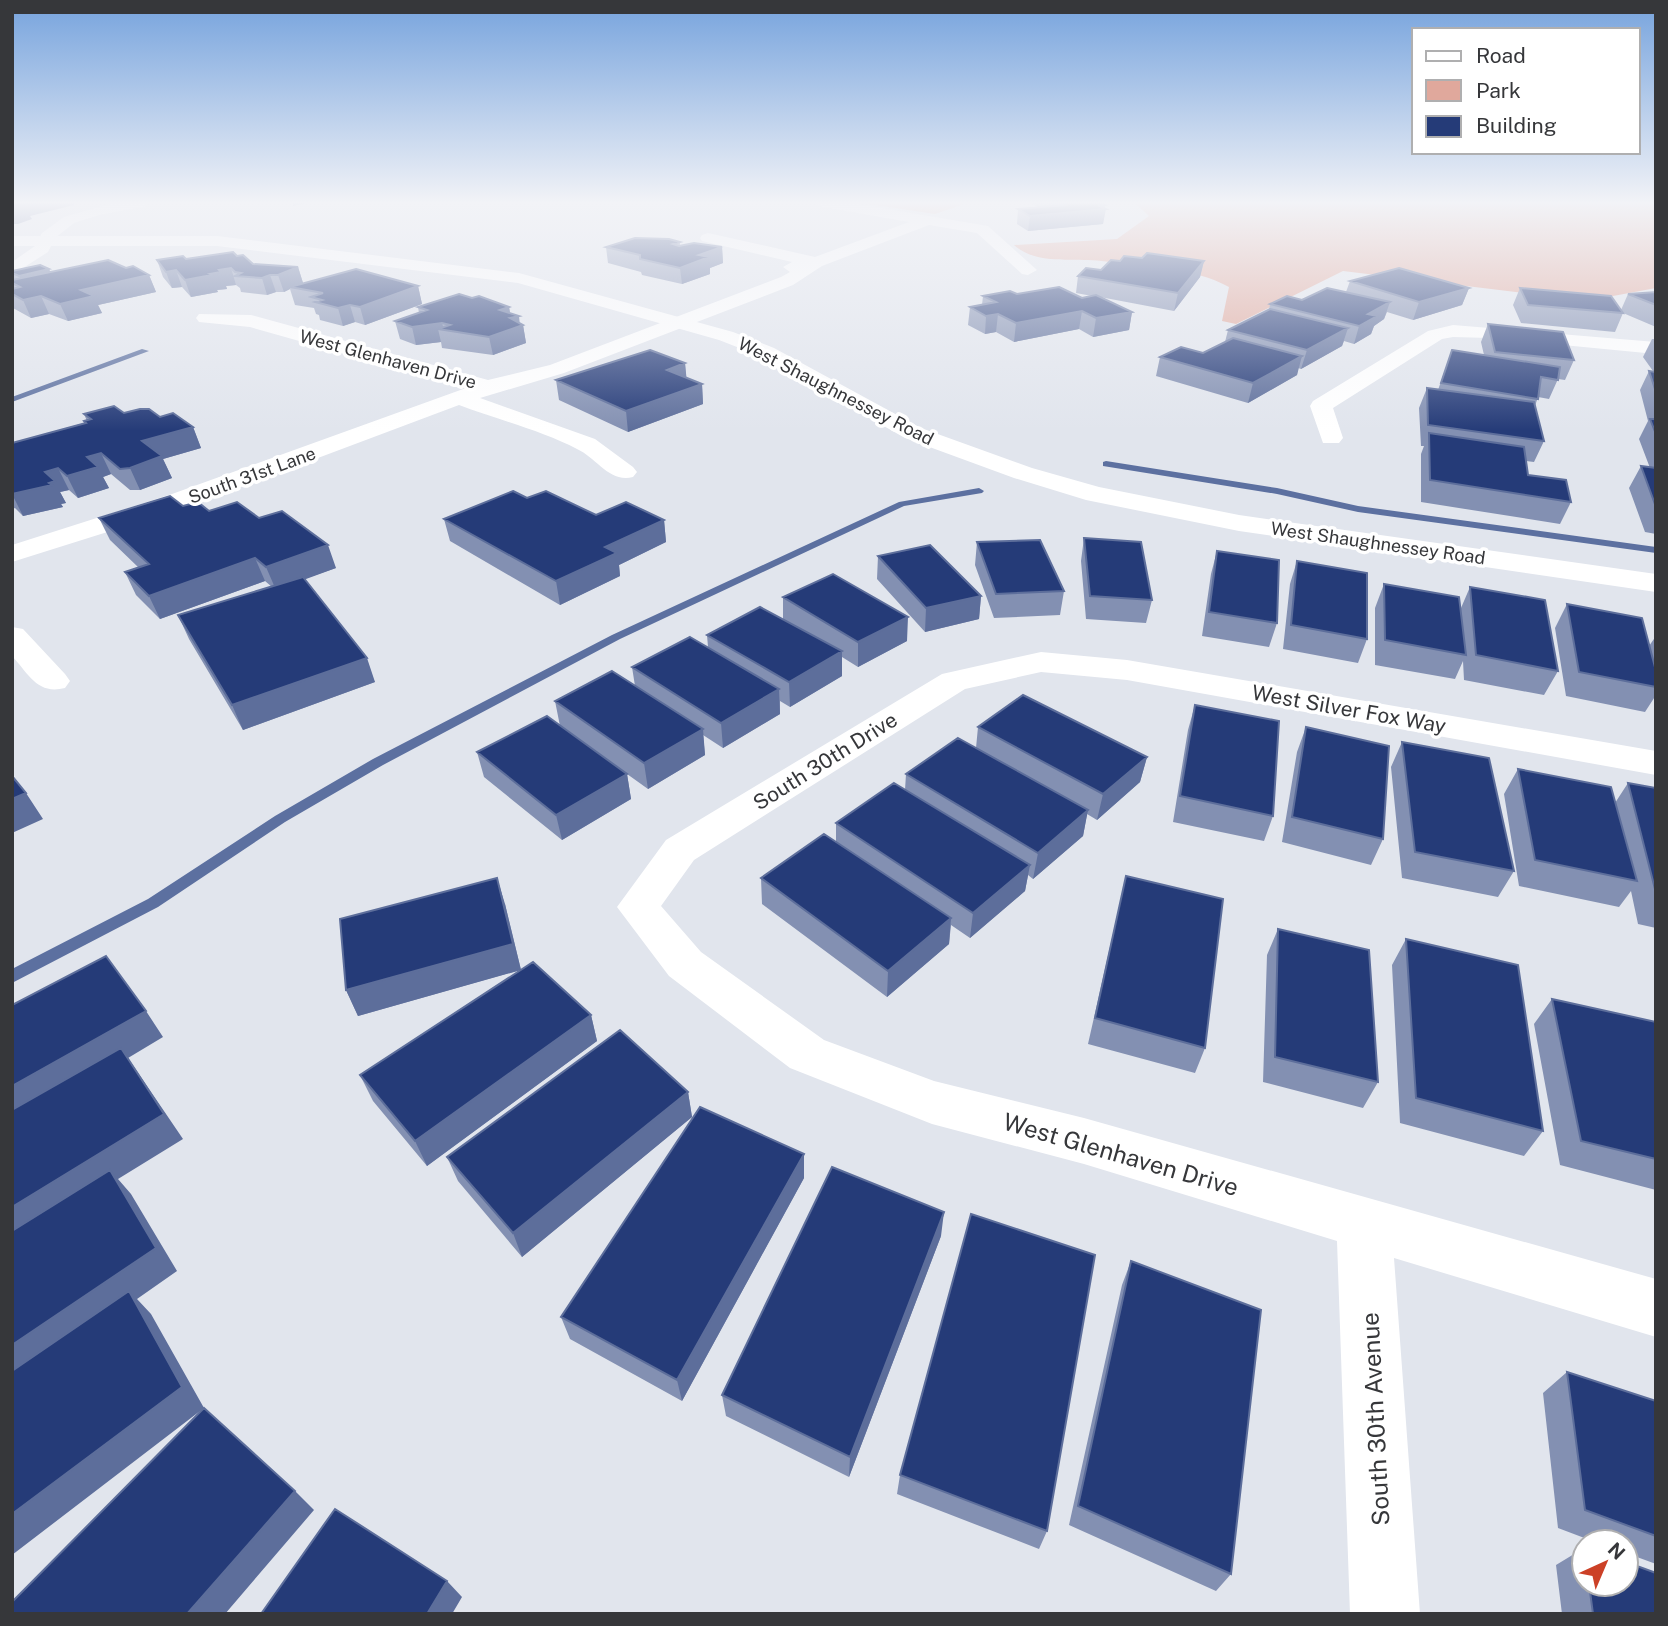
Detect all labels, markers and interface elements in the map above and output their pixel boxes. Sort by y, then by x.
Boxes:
legend [1412,28,1640,154]
text: Road [1476,43,1526,68]
text: Park [1476,78,1521,103]
text: Building [1476,113,1557,138]
street label: West Glenhaven Drive [297,325,479,393]
street label: West Shaughnessey Road [735,333,937,449]
street label: South 31st Lane [185,442,319,508]
street label: West Shaughnessey Road [1269,518,1487,568]
street label: West Silver Fox Way [1250,680,1448,738]
street label: South 30th Drive [748,707,902,815]
street label: West Glenhaven Drive [1000,1107,1242,1201]
street label: South 30th Avenue [1355,1312,1395,1526]
north arrow [1570,1528,1640,1598]
text: N [1604,1538,1630,1564]

